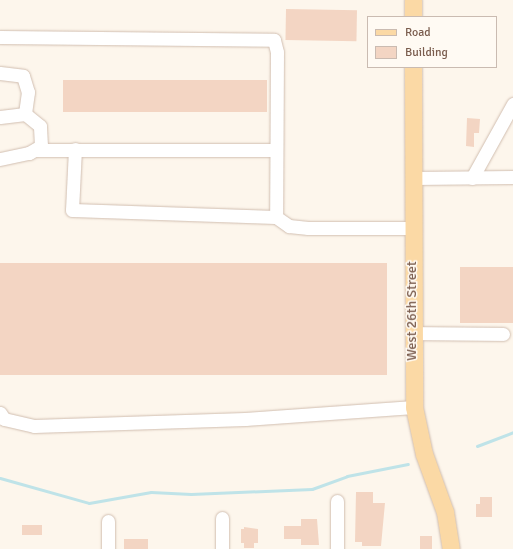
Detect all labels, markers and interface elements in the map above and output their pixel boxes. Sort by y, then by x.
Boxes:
legend [367,16,497,68]
text: Road [405,25,431,40]
text: Building [405,45,448,60]
street label: West 26th Street [404,261,420,361]

